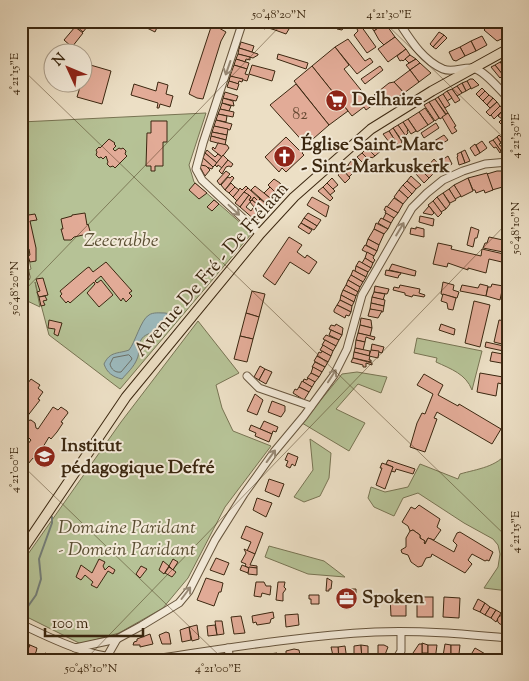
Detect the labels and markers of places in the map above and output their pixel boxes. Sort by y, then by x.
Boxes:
place label: Delhaize [352,87,423,114]
supermarket icon: Delhaize [324,88,348,112]
place label: Église Saint-Marc - Sint-Markuskerk [301,132,450,181]
church icon: Église Saint-Marc - Sint-Markuskerk [273,144,297,168]
place label: Institut pédagogique Defré [61,433,215,482]
school or university icon: Institut pédagogique Defré [33,445,57,469]
place label: Spoken [362,585,425,612]
office icon: Spoken [334,586,358,610]

